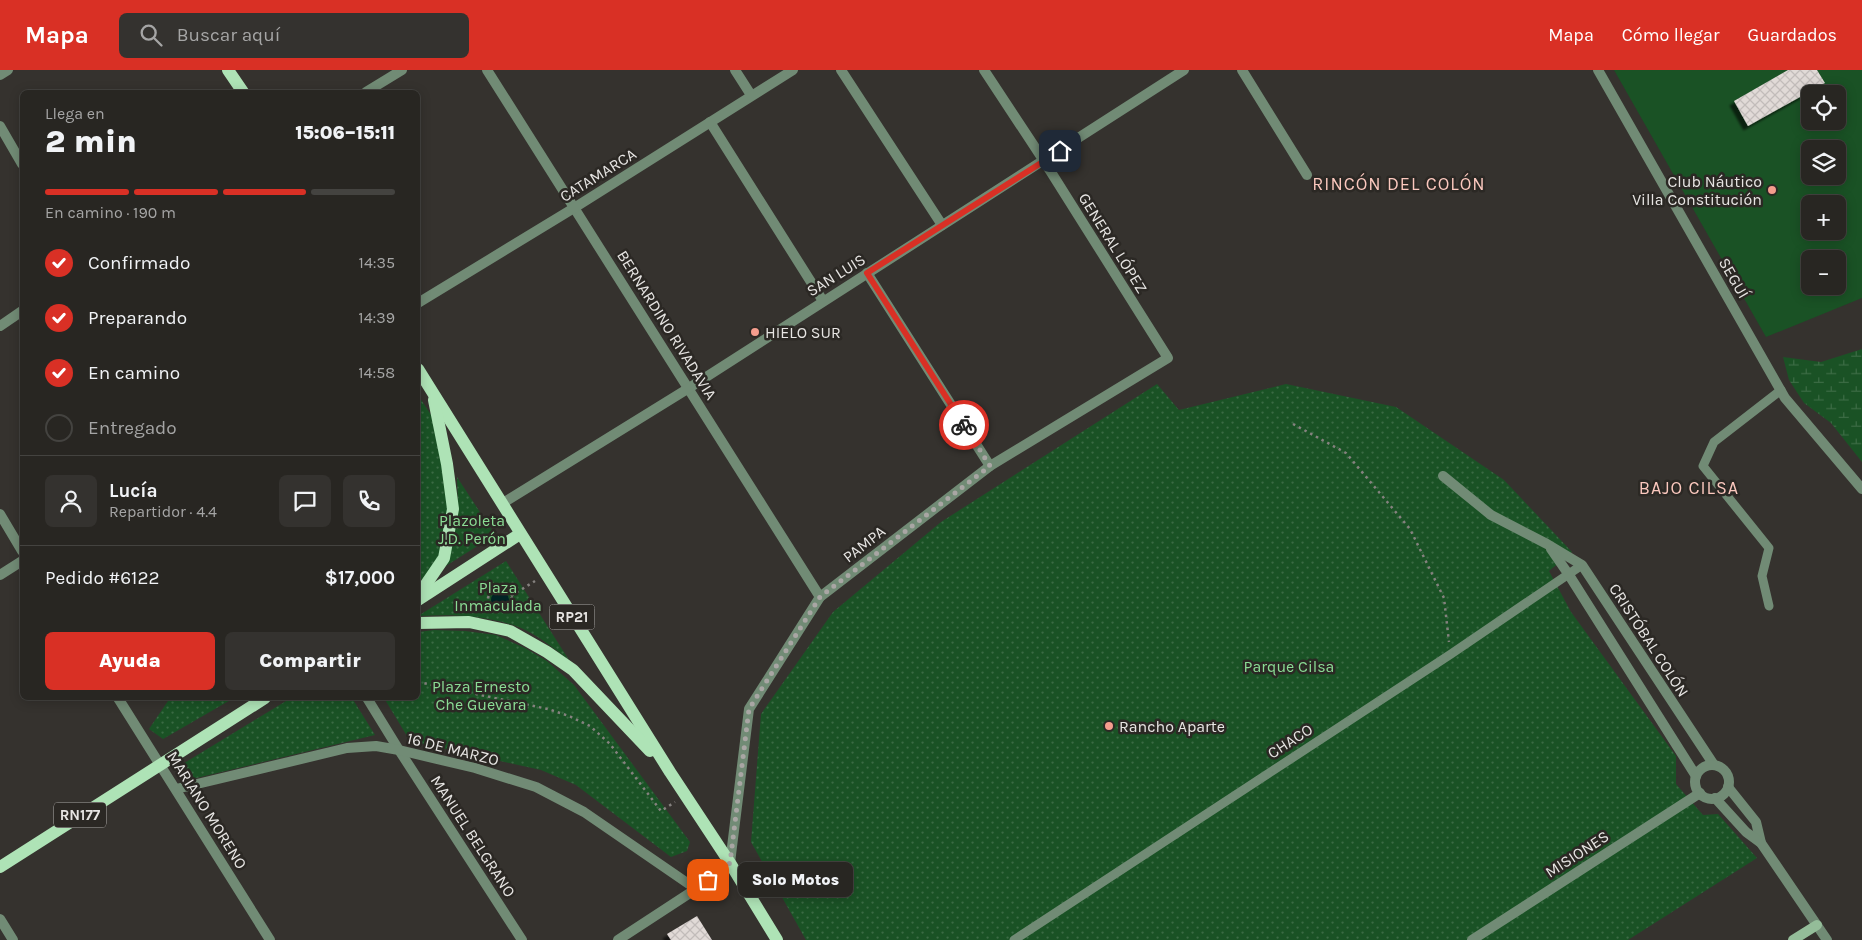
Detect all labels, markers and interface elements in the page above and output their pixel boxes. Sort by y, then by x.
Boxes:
search box [119,13,469,58]
text: Mapa [25,21,89,49]
icon: search [137,21,165,49]
text: Buscar aquí [177,24,280,46]
text: Mapa [1548,24,1594,46]
text: Cómo llegar [1622,24,1720,46]
text: Guardados [1748,24,1837,46]
map controls [1801,85,1846,295]
button: locate [1801,85,1846,130]
text: Llega en [45,104,105,123]
text: 15:06–15:11 [295,122,395,144]
text: 2 min [45,123,137,160]
pin [1039,130,1081,172]
icon: home [1046,137,1074,165]
button: layers [1801,140,1846,185]
street label: CATAMARCA [556,144,640,206]
district label: RINCÓN DEL COLÓN [1312,172,1486,195]
place label: Club Náutico Villa Constitución [1632,172,1762,209]
marker: Club Náutico Villa Constitución [1766,184,1778,196]
street label: GENERAL LÓPEZ [1075,189,1151,297]
button: + [1801,195,1846,240]
text: En camino · 190 m [45,203,176,222]
street label: BERNARDINO RIVADAVIA [613,247,721,403]
icon: check [45,249,73,277]
street label: SAN LUIS [803,250,869,300]
button: − [1801,250,1846,295]
text: Confirmado [88,252,190,274]
text: 14:35 [359,253,395,272]
street label: SEGUÍ [1715,254,1753,302]
icon: check [45,304,73,332]
text: Preparando [88,307,187,329]
text: 14:39 [358,308,395,327]
place label: HIELO SUR [765,323,841,342]
marker: HIELO SUR [749,326,761,338]
icon: check [45,359,73,387]
text: En camino [88,362,180,384]
text: 14:58 [358,363,395,382]
courier [939,400,989,450]
icon: bike [950,411,978,439]
text: Entregado [88,417,177,439]
button: person [45,475,97,527]
button: chat [279,475,331,527]
button: phone [343,475,395,527]
district label: BAJO CILSA [1639,477,1739,499]
text: Lucía [109,480,158,502]
text: Repartidor · 4.4 [109,502,217,521]
park label: Plazoleta J.D. Perón [438,511,506,548]
street label: PAMPA [839,522,889,566]
text: Pedido #6122 [45,567,159,589]
text: $17,000 [325,567,395,589]
park label: Plaza Inmaculada [454,578,542,615]
street label: CRISTÓBAL COLÓN [1605,580,1693,700]
road number: RP21 [550,604,594,630]
button: Ayuda [45,632,215,690]
button: Compartir [225,632,395,690]
park label: Parque Cilsa [1244,657,1334,676]
park label: Plaza Ernesto Che Guevara [432,677,530,714]
place label: Rancho Aparte [1119,717,1225,736]
street label: CHACO [1264,719,1316,763]
marker: Rancho Aparte [1103,720,1115,732]
street label: 16 DE MARZO [405,728,501,770]
street label: MARIANO MORENO [163,748,251,872]
street label: MANUEL BELGRANO [427,772,519,900]
road number: RN177 [54,802,106,828]
street label: MISIONES [1542,826,1612,882]
pin [687,859,729,901]
callout: Solo Motos [738,862,853,898]
icon: bag [694,866,722,894]
text: Solo Motos [752,870,839,889]

